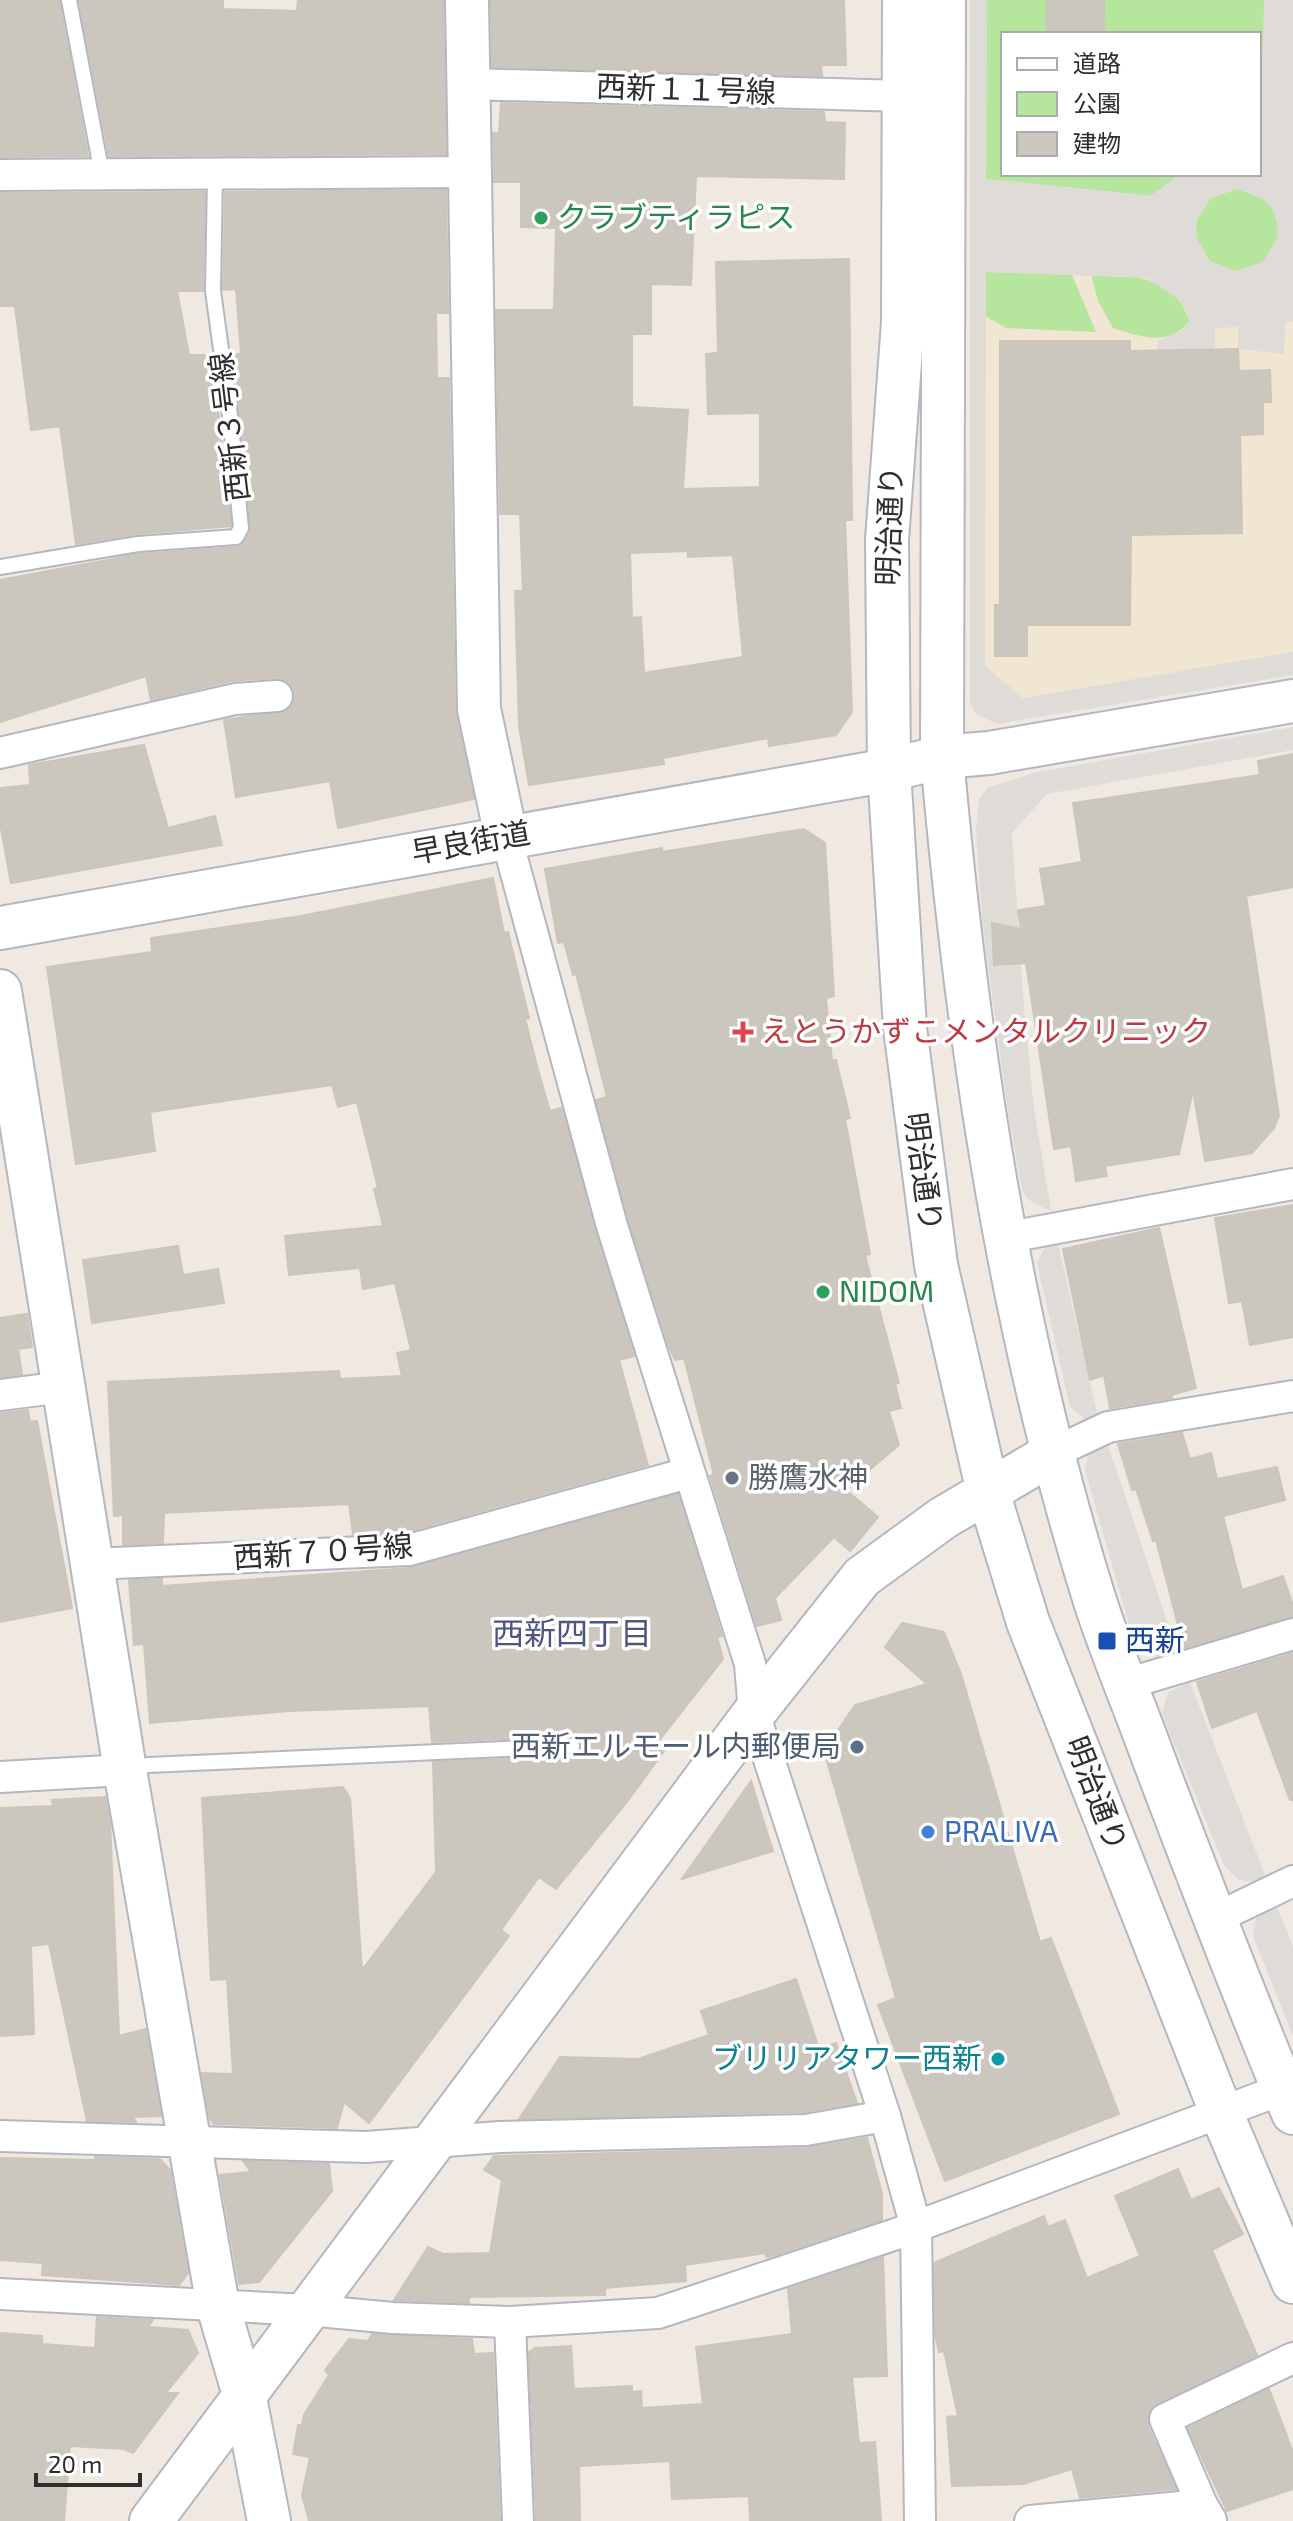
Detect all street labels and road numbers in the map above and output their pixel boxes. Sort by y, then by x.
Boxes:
street label: 西新１１号線 [595,67,777,109]
street label: 西新３号線 [201,351,255,504]
street label: 明治通り [868,465,908,587]
street label: 早良街道 [408,813,533,869]
street label: 明治通り [899,1110,951,1234]
street label: 西新７０号線 [232,1526,414,1574]
street label: 明治通り [1060,1731,1136,1856]

